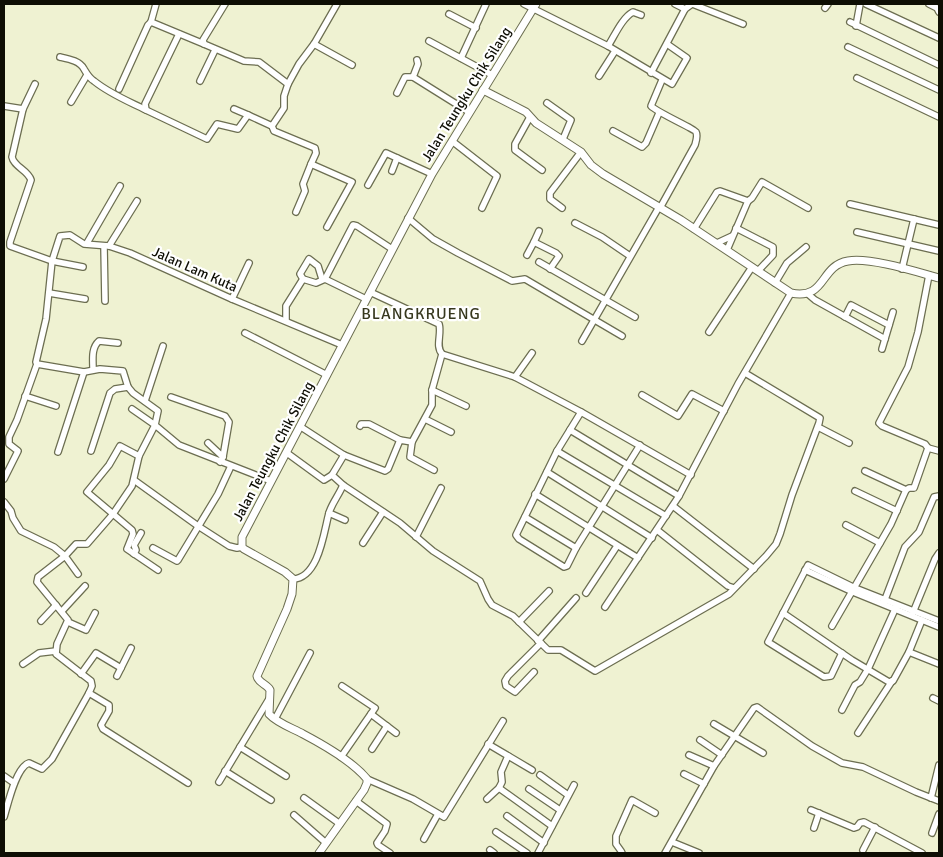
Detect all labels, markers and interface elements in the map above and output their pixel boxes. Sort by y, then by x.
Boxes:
street label: Jalan Teungku Chik Silang [418,24,515,165]
street label: Jalan Lam Kuta [150,243,240,296]
district label: BLANGKRUENG [361,304,481,324]
street label: Jalan Teungku Chik Silang [229,379,317,524]

